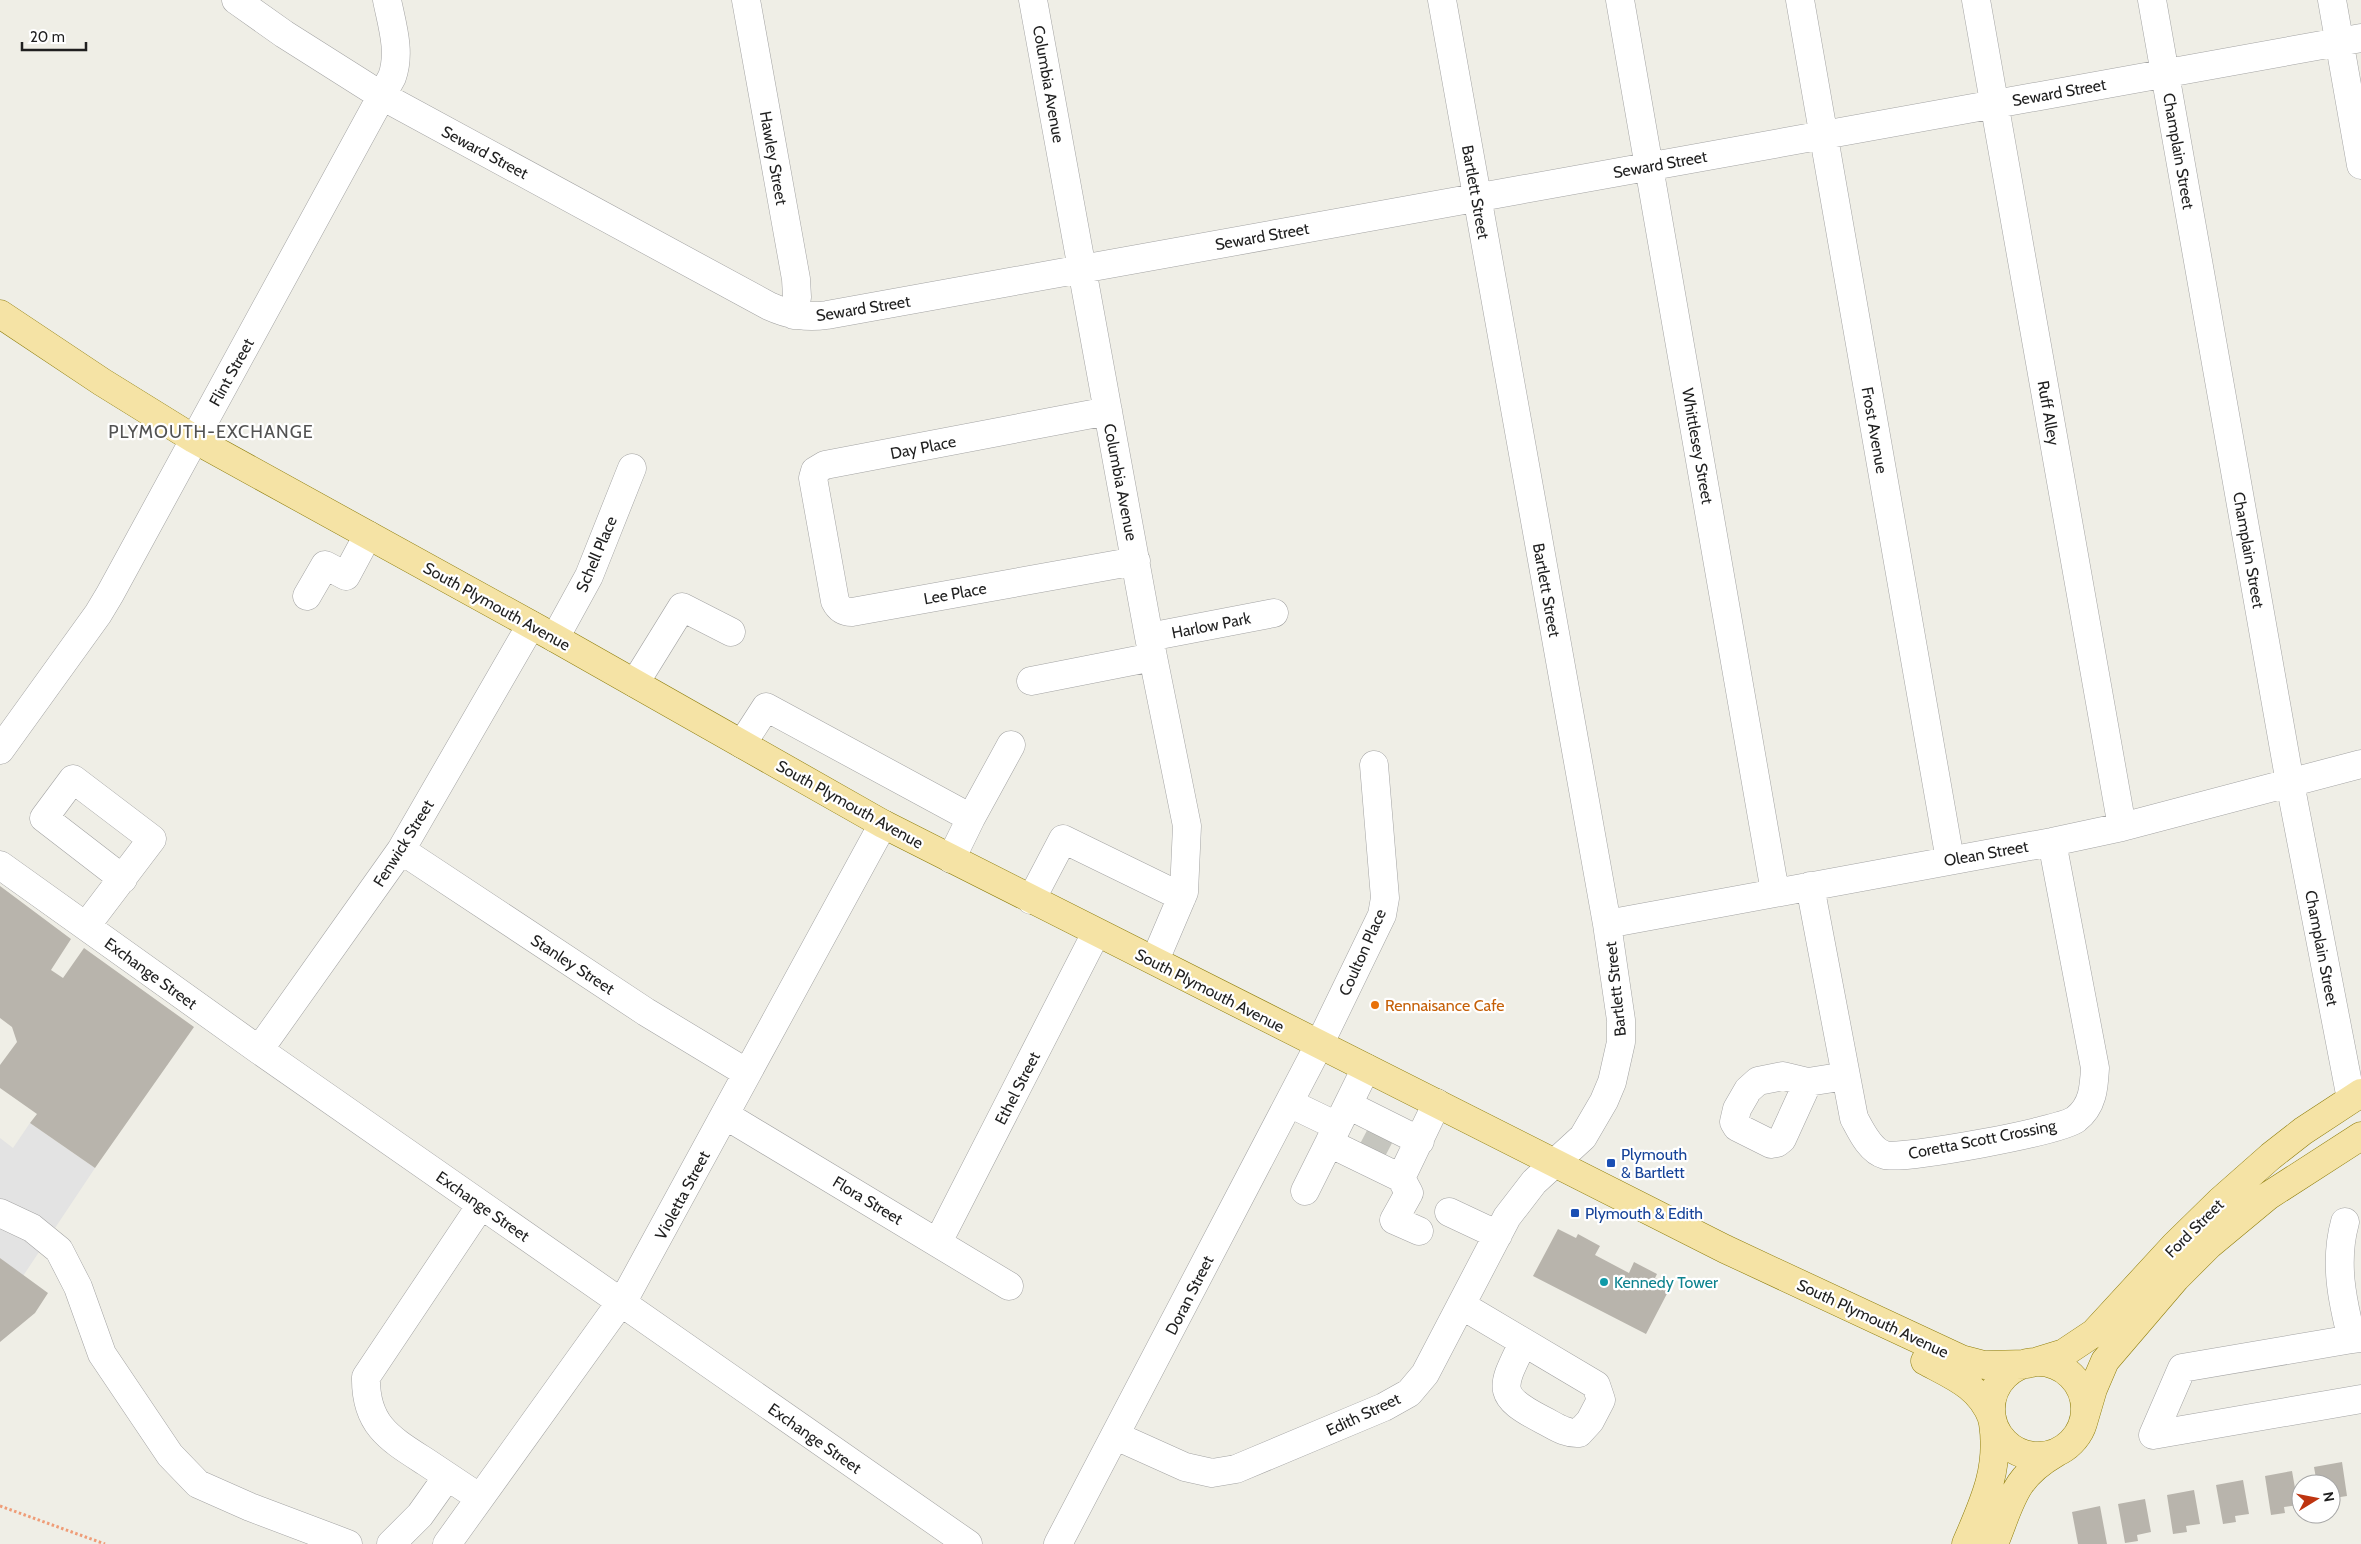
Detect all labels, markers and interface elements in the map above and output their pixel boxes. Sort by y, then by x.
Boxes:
scale bar [22,20,86,52]
street label: Columbia Avenue [1029,24,1068,144]
text: 20 m [30,28,65,46]
street label: Seward Street [2011,75,2108,110]
street label: Champlain Street [2159,91,2198,211]
street label: Hawley Street [756,110,791,207]
street label: Seward Street [438,122,532,183]
street label: Bartlett Street [1458,144,1493,241]
street label: Seward Street [1612,147,1709,182]
street label: Seward Street [1214,219,1311,254]
street label: Seward Street [815,292,912,325]
street label: Flint Street [205,335,258,409]
street label: Ruff Alley [2033,379,2064,447]
street label: Frost Avenue [1858,385,1891,475]
street label: Whittlesey Street [1678,387,1717,506]
district label: PLYMOUTH-EXCHANGE [108,421,314,443]
street label: Columbia Avenue [1100,422,1141,542]
street label: Day Place [889,432,958,463]
street label: Champlain Street [2229,490,2268,610]
street label: Schell Place [572,513,621,595]
street label: Bartlett Street [1529,542,1564,639]
street label: South Plymouth Avenue [420,558,573,655]
street label: Lee Place [922,579,988,608]
street label: Harlow Park [1170,608,1253,642]
street label: South Plymouth Avenue [773,756,926,853]
street label: Fenwick Street [369,796,438,890]
street label: Olean Street [1942,837,2030,870]
street label: Champlain Street [2301,889,2342,1008]
street label: Coulton Place [1335,906,1390,999]
street label: Stanley Street [527,930,619,999]
street label: Exchange Street [101,934,201,1014]
street label: Bartlett Street [1601,940,1630,1037]
street label: South Plymouth Avenue [1132,945,1287,1036]
place label: Rennaisance Cafe [1385,996,1504,1015]
marker: Rennaisance Cafe [1369,999,1381,1011]
street label: Ethel Street [991,1048,1044,1128]
street label: Coretta Scott Crossing [1907,1116,2059,1163]
place label: Plymouth & Bartlett [1621,1145,1687,1182]
street label: Violetta Street [651,1147,714,1243]
marker: Plymouth & Bartlett [1605,1157,1617,1169]
street label: Exchange Street [432,1167,534,1246]
street label: Flora Street [829,1172,907,1229]
street label: Ford Street [2161,1195,2228,1262]
place label: Plymouth & Edith [1585,1204,1703,1223]
marker: Plymouth & Edith [1569,1207,1581,1219]
street label: Doran Street [1161,1252,1218,1338]
place label: Kennedy Tower [1614,1273,1719,1292]
street label: South Plymouth Avenue [1794,1275,1951,1362]
marker: Kennedy Tower [1598,1276,1610,1288]
street label: Edith Street [1323,1389,1404,1440]
street label: Exchange Street [764,1399,866,1478]
north arrow [2291,1474,2341,1524]
text: N [2319,1490,2339,1503]

